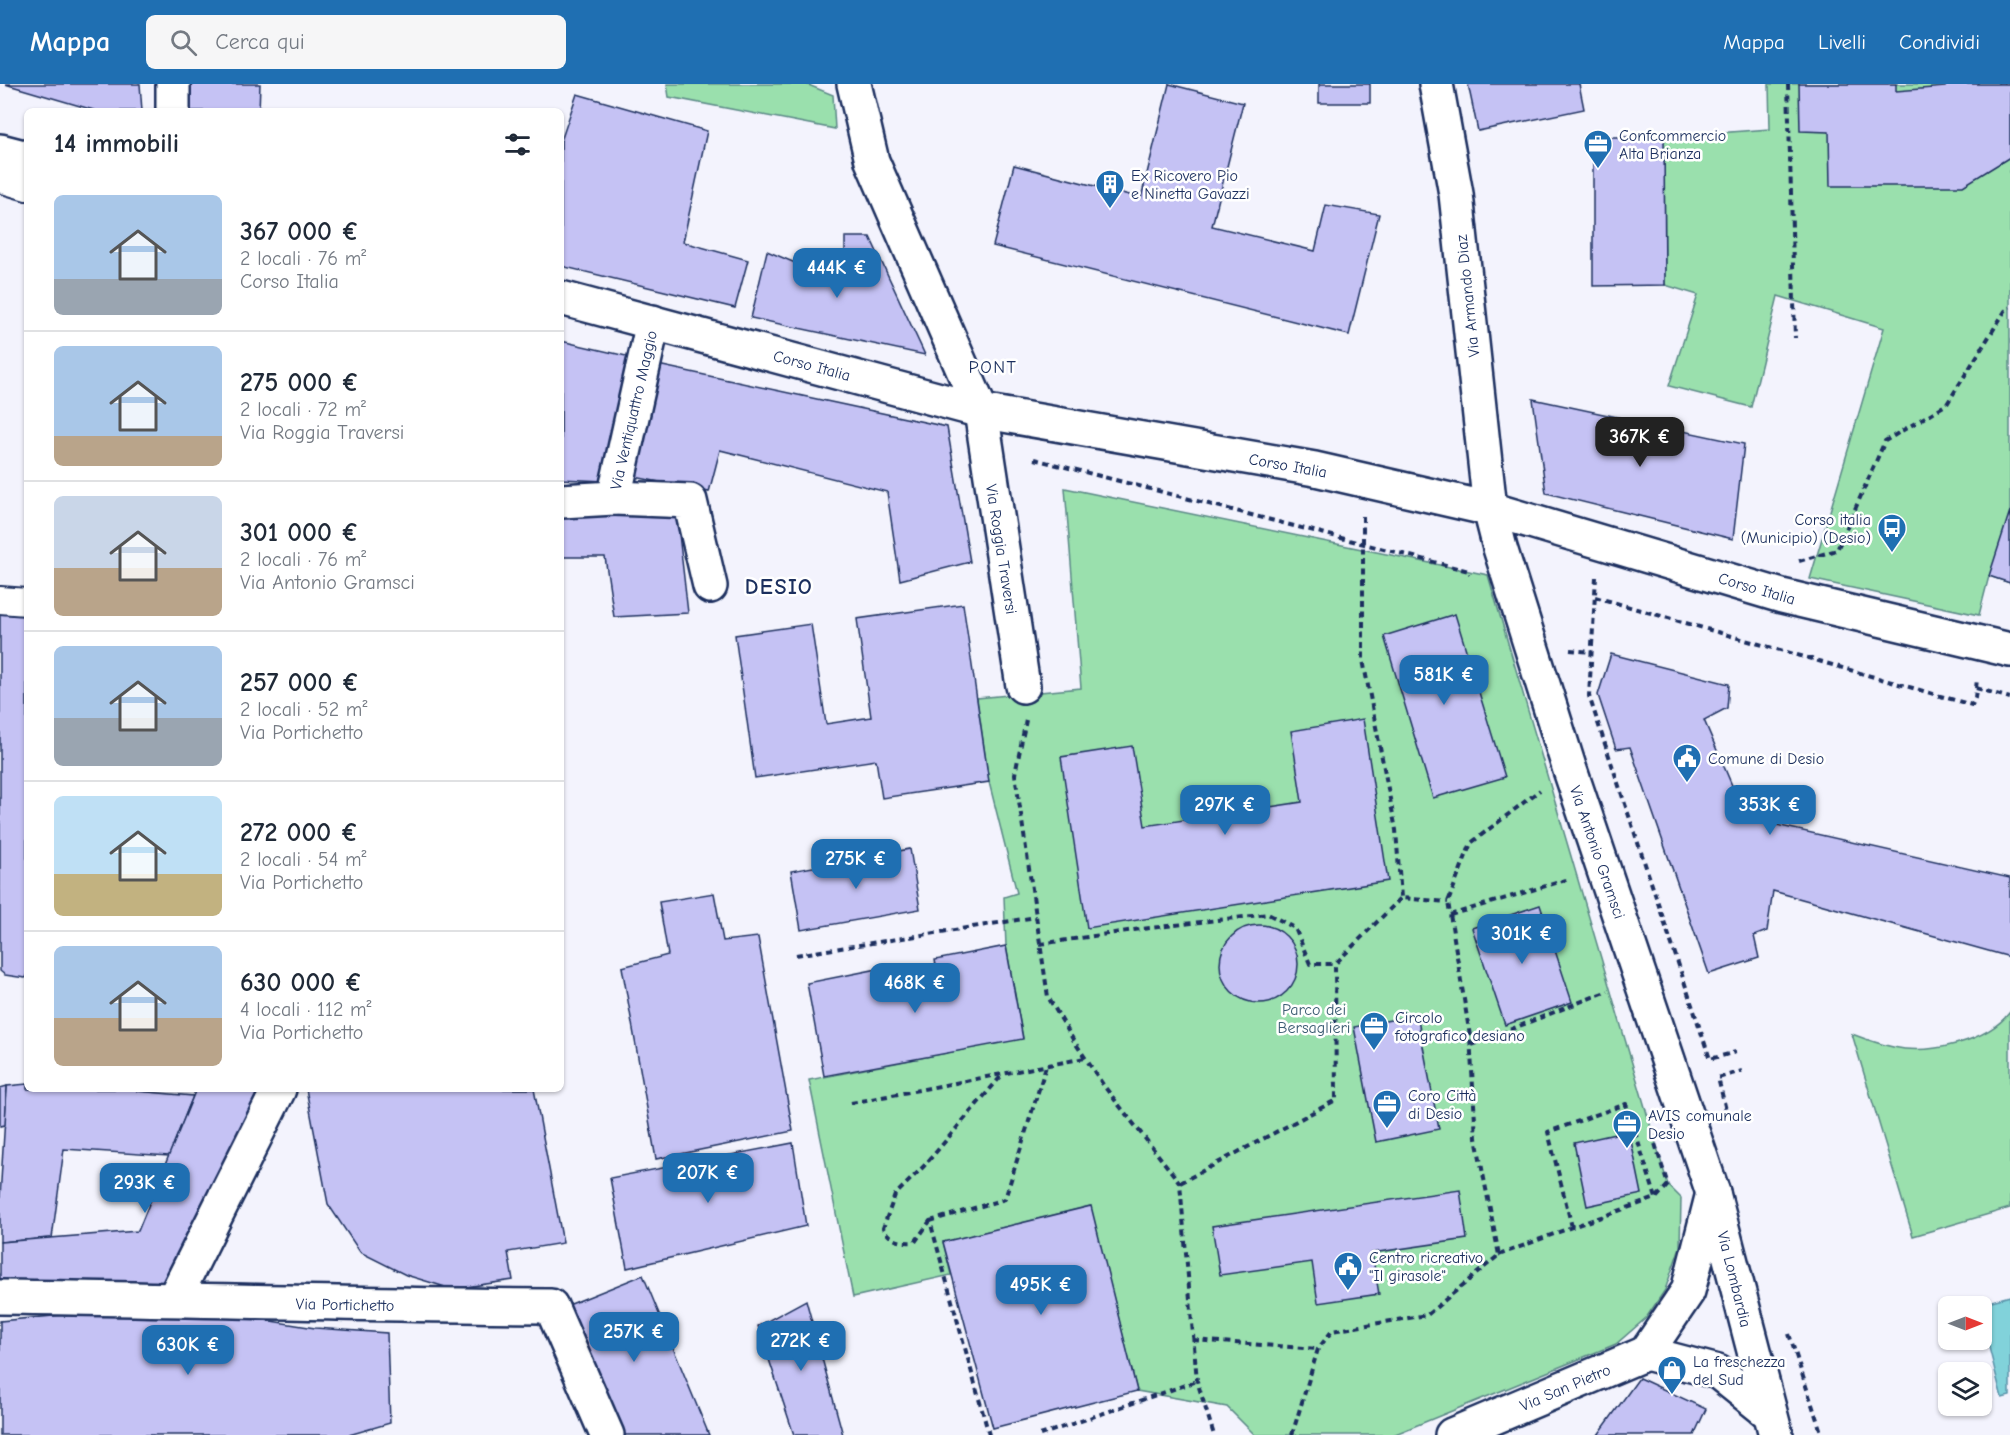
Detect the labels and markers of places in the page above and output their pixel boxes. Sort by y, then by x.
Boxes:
place label: Confcommercio Alta Brianza [1619,127,1726,163]
office icon: Confcommercio Alta Brianza [1582,128,1614,170]
place label: Ex Ricovero Pio e Ninetta Gavazzi [1131,167,1250,203]
building icon: Ex Ricovero Pio e Ninetta Gavazzi [1094,168,1126,210]
pin: 444K € [788,248,886,299]
pin: 367K € [1591,417,1689,468]
place label: Corso italia (Municipio) (Desio) [1741,511,1871,547]
bus stop icon: Corso italia (Municipio) (Desio) [1876,512,1908,554]
pin: 581K € [1395,655,1493,706]
public building icon: Comune di Desio [1671,742,1703,784]
place label: Comune di Desio [1708,750,1824,768]
pin: 297K € [1176,785,1274,836]
pin: 353K € [1721,785,1819,836]
pin: 275K € [807,839,905,890]
pin: 301K € [1473,914,1571,965]
pin: 468K € [866,963,964,1014]
place label: Circolo fotografico desiano [1394,1009,1525,1045]
office icon: Circolo fotografico desiano [1358,1010,1390,1052]
place label: Coro Città di Desio [1408,1087,1477,1123]
office icon: Coro Città di Desio [1371,1088,1403,1130]
place label: AVIS comunale Desio [1648,1107,1752,1143]
office icon: AVIS comunale Desio [1611,1108,1643,1150]
pin: 207K € [659,1153,757,1204]
pin: 293K € [96,1163,194,1214]
place label: Centro ricreativo "Il girasole" [1369,1249,1483,1285]
public building icon: Centro ricreativo "Il girasole" [1332,1250,1364,1292]
pin: 495K € [992,1265,1090,1316]
pin: 257K € [585,1312,683,1363]
pin: 272K € [752,1321,850,1372]
pin: 630K € [139,1325,237,1376]
place label: La freschezza del Sud [1693,1353,1786,1389]
shop icon: La freschezza del Sud [1656,1354,1688,1396]

